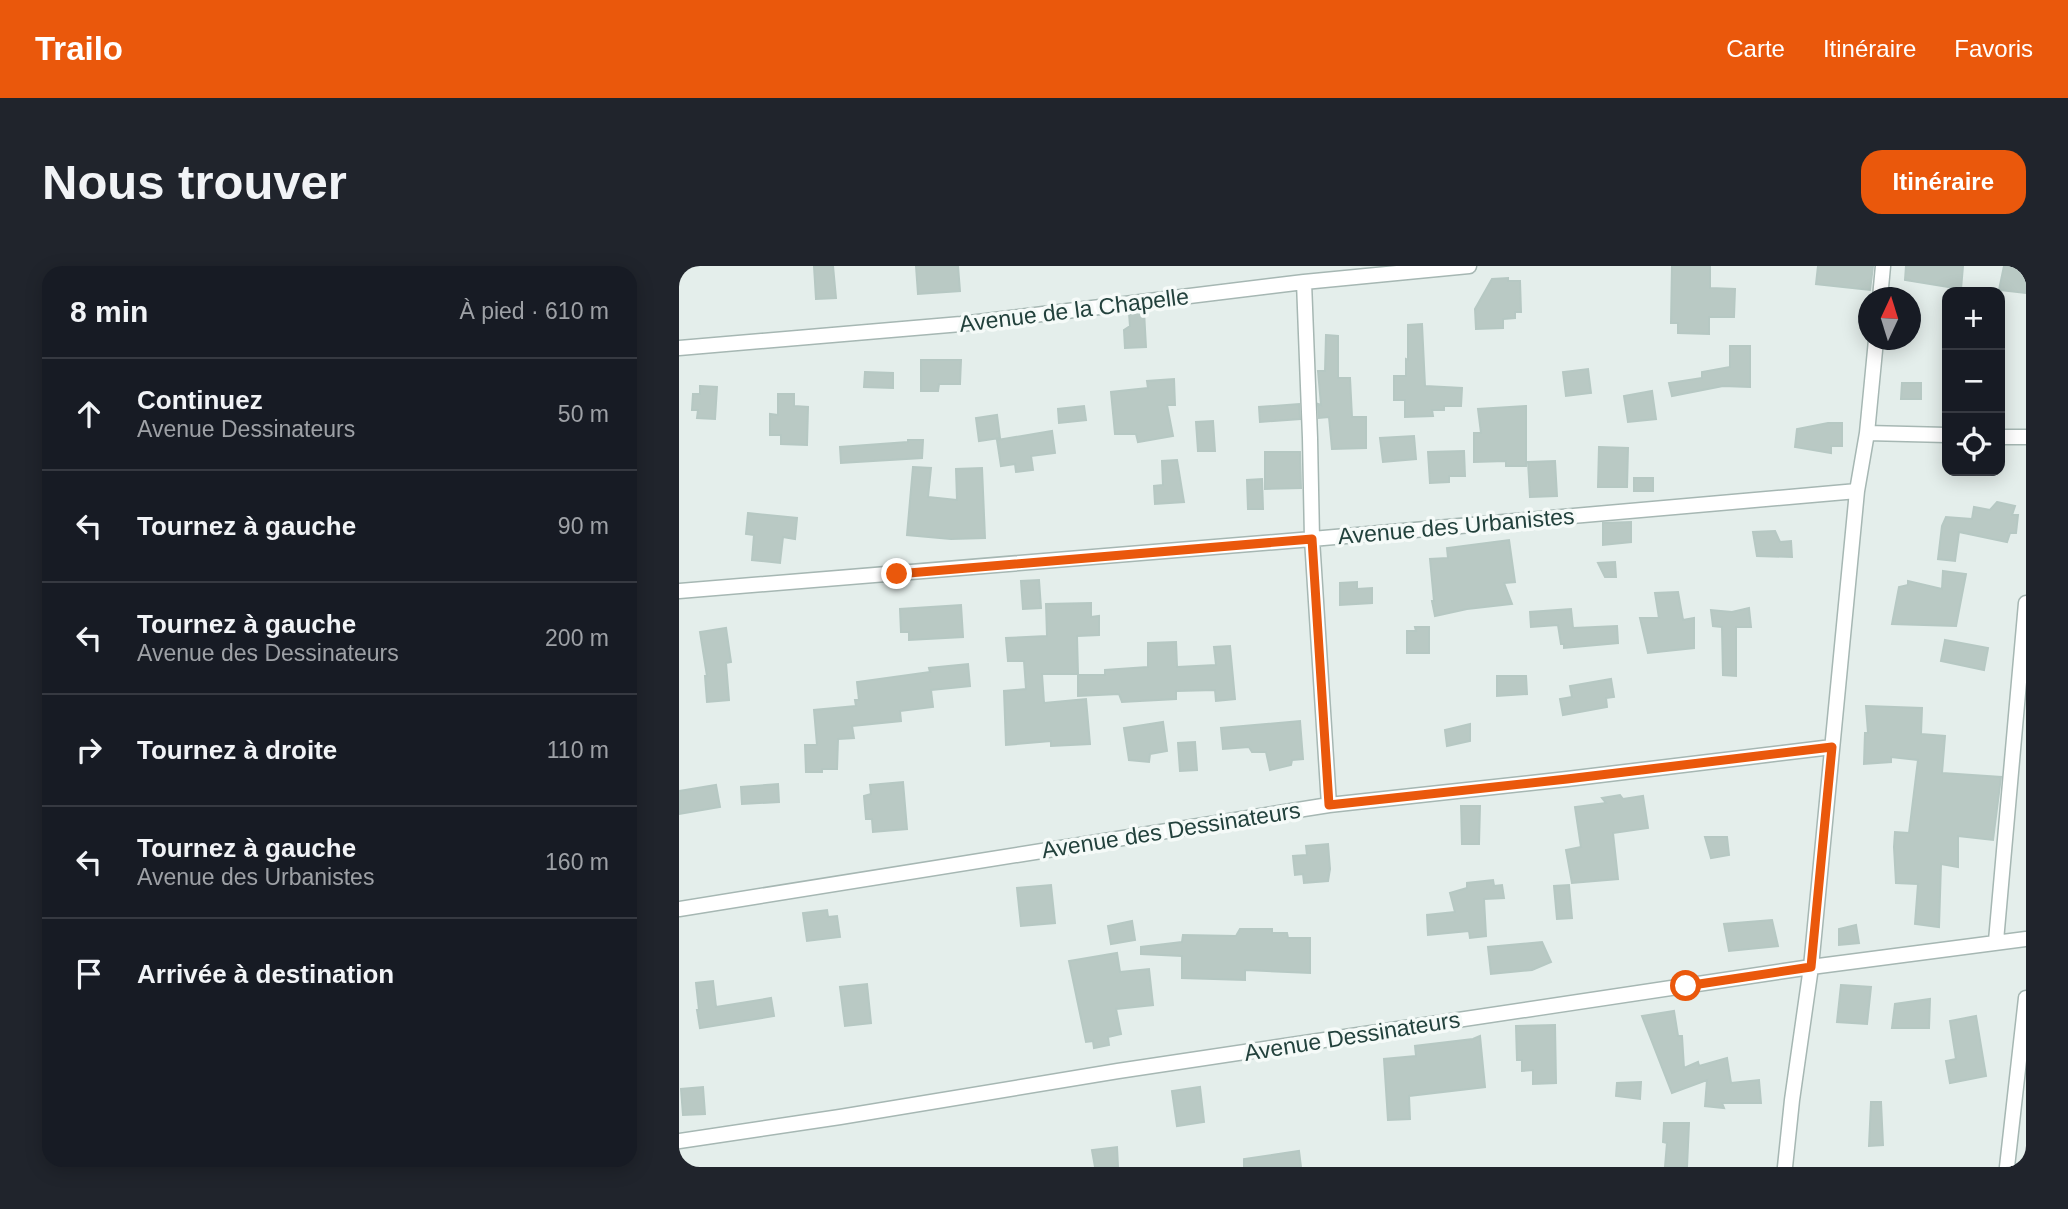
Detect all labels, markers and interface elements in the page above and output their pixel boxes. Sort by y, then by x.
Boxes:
text: Trailo [35,30,123,67]
text: Carte [1726,35,1785,62]
text: Itinéraire [1823,35,1916,62]
text: Favoris [1954,35,2033,62]
button: Itinéraire [1861,150,2026,214]
text: Nous trouver [42,155,347,209]
street label: Avenue de la Chapelle [958,283,1190,337]
north arrow [1858,287,1921,350]
map controls [1942,287,2005,476]
button: + [1942,287,2005,350]
text: 8 min [70,295,148,328]
text: À pied · 610 m [459,298,609,324]
button: − [1942,350,2005,413]
text: Continuez [137,385,263,415]
icon: ahead [70,395,108,433]
text: 50 m [558,401,609,427]
button: locate [1942,413,2005,476]
text: Avenue Dessinateurs [137,416,355,442]
street label: Avenue des Urbanistes [1337,503,1575,549]
icon: left [70,507,108,545]
text: Tournez à gauche [137,511,356,541]
text: 90 m [558,513,609,539]
route end [881,558,912,589]
text: Tournez à gauche [137,609,356,639]
icon: left [70,619,108,657]
text: 200 m [545,625,609,651]
text: Avenue des Dessinateurs [137,640,399,666]
icon: right [70,731,108,769]
text: Tournez à droite [137,735,337,765]
text: 110 m [547,737,609,763]
street label: Avenue des Dessinateurs [1040,797,1302,863]
text: Tournez à gauche [137,833,356,863]
icon: left [70,843,108,881]
text: 160 m [545,849,609,875]
text: Avenue des Urbanistes [137,864,374,890]
icon: arrive [70,955,108,993]
text: Arrivée à destination [137,959,394,989]
route start [1670,970,1701,1001]
street label: Avenue Dessinateurs [1242,1006,1462,1066]

